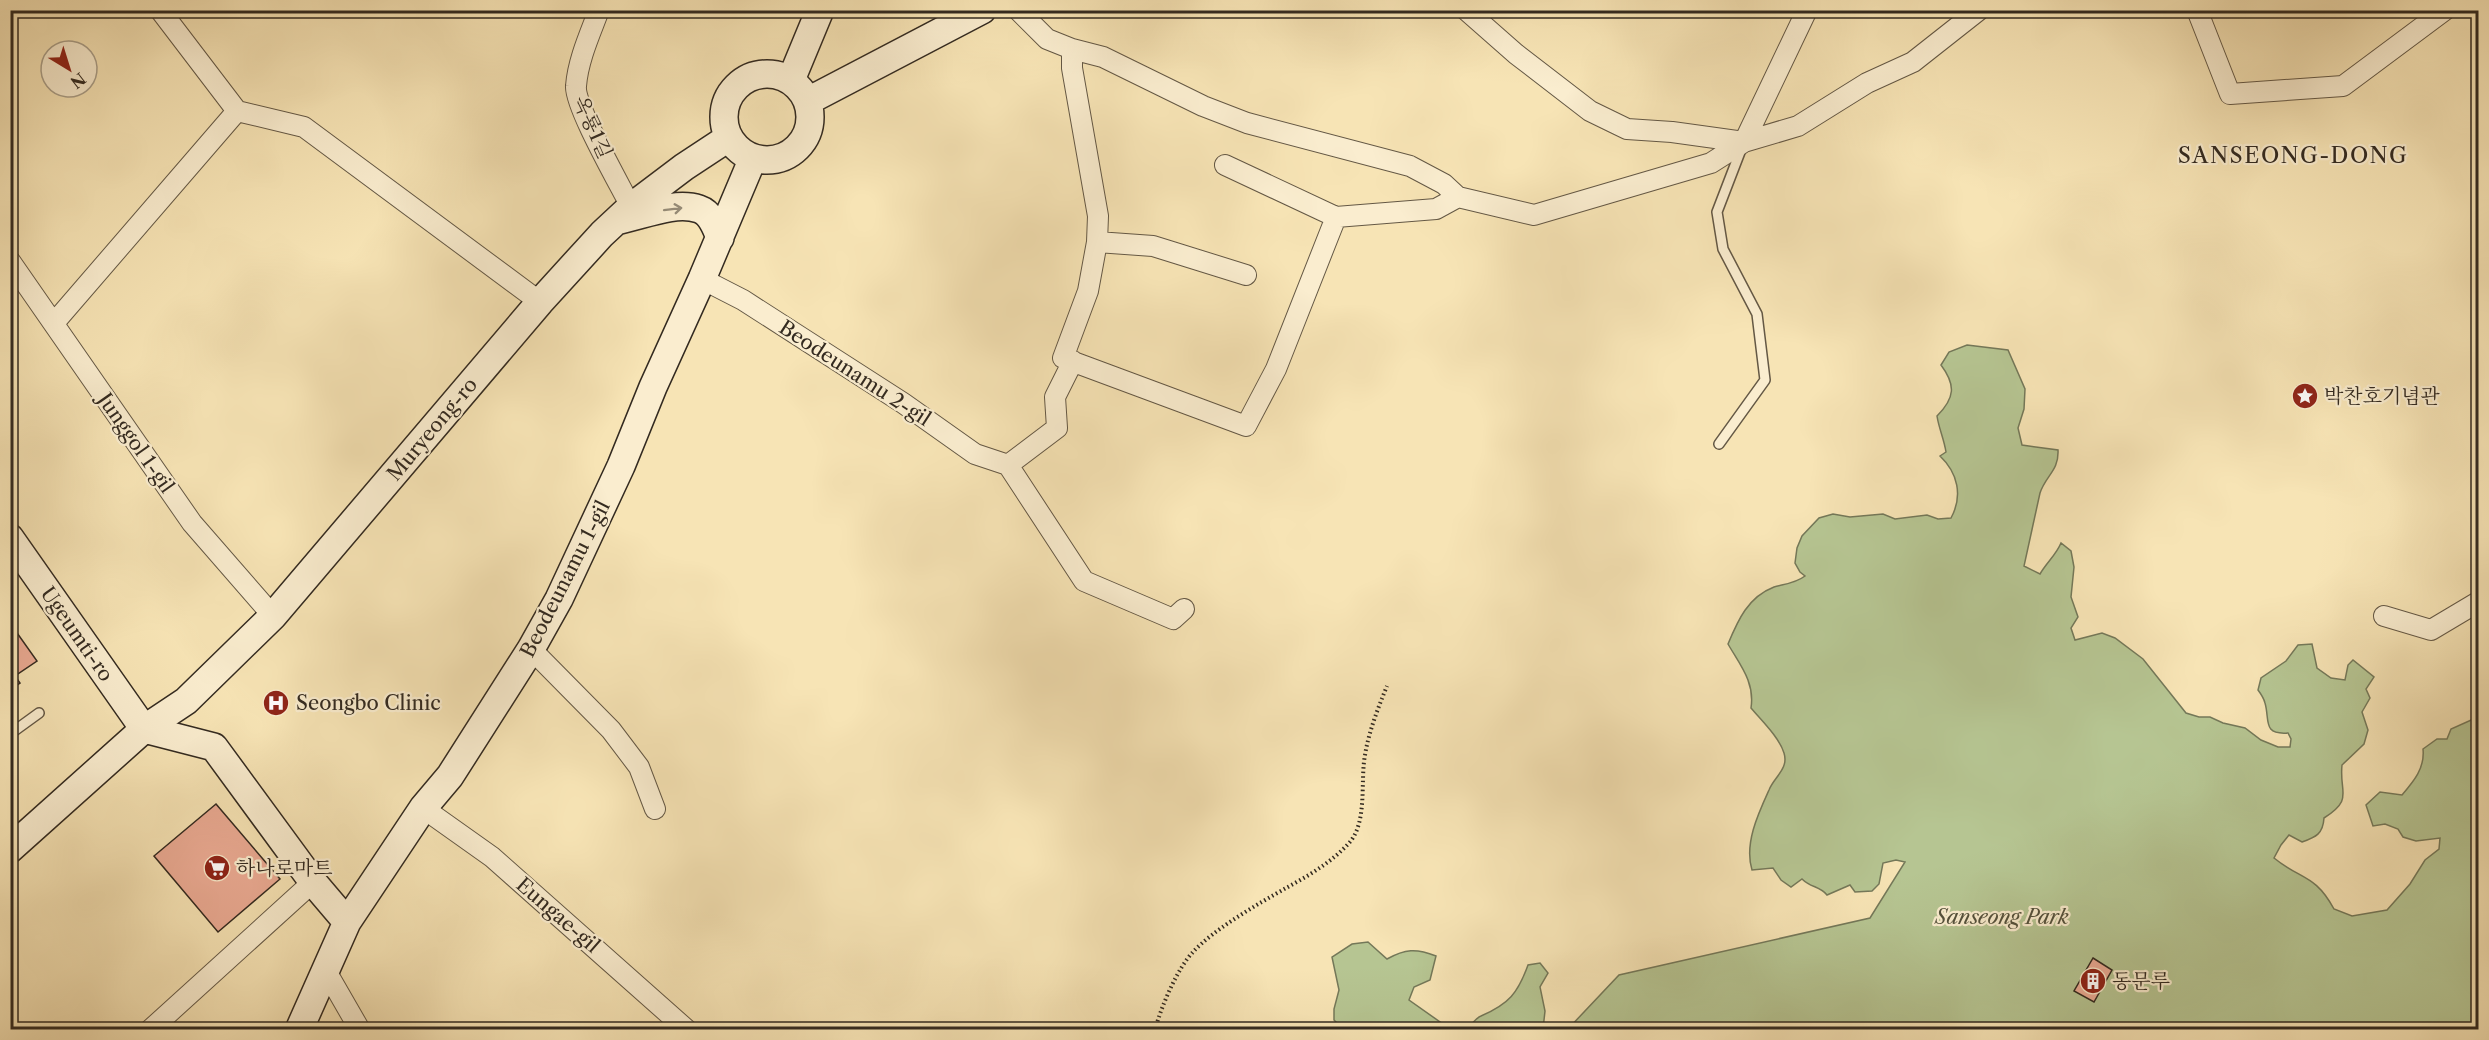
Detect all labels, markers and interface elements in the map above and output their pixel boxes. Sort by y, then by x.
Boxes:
north arrow [39,39,99,99]
text: N [67,69,90,93]
street label: 옥룡1길 [569,92,617,162]
district label: SANSEONG-DONG [2178,142,2408,169]
one-way arrow [663,203,683,214]
street label: Beodeunamu 2-gil [775,315,935,431]
street label: Muryeong-ro [382,373,482,485]
place icon: 박찬호기념관 [2290,381,2320,411]
place label: 박찬호기념관 [2324,384,2441,408]
street label: Junggol 1-gil [91,386,179,498]
street label: Beodeunamu 1-gil [515,497,615,661]
street label: Ugeumti-ro [36,582,118,686]
hospital icon: Seongbo Clinic [261,688,291,718]
place label: Seongbo Clinic [296,691,441,715]
supermarket icon: 하나로마트 [202,853,232,883]
place label: 하나로마트 [236,856,333,880]
street label: Eungae-gil [511,872,605,958]
park label: Sanseong Park [1934,905,2069,929]
building icon: 동문루 [2078,966,2108,996]
place label: 동문루 [2112,969,2170,993]

